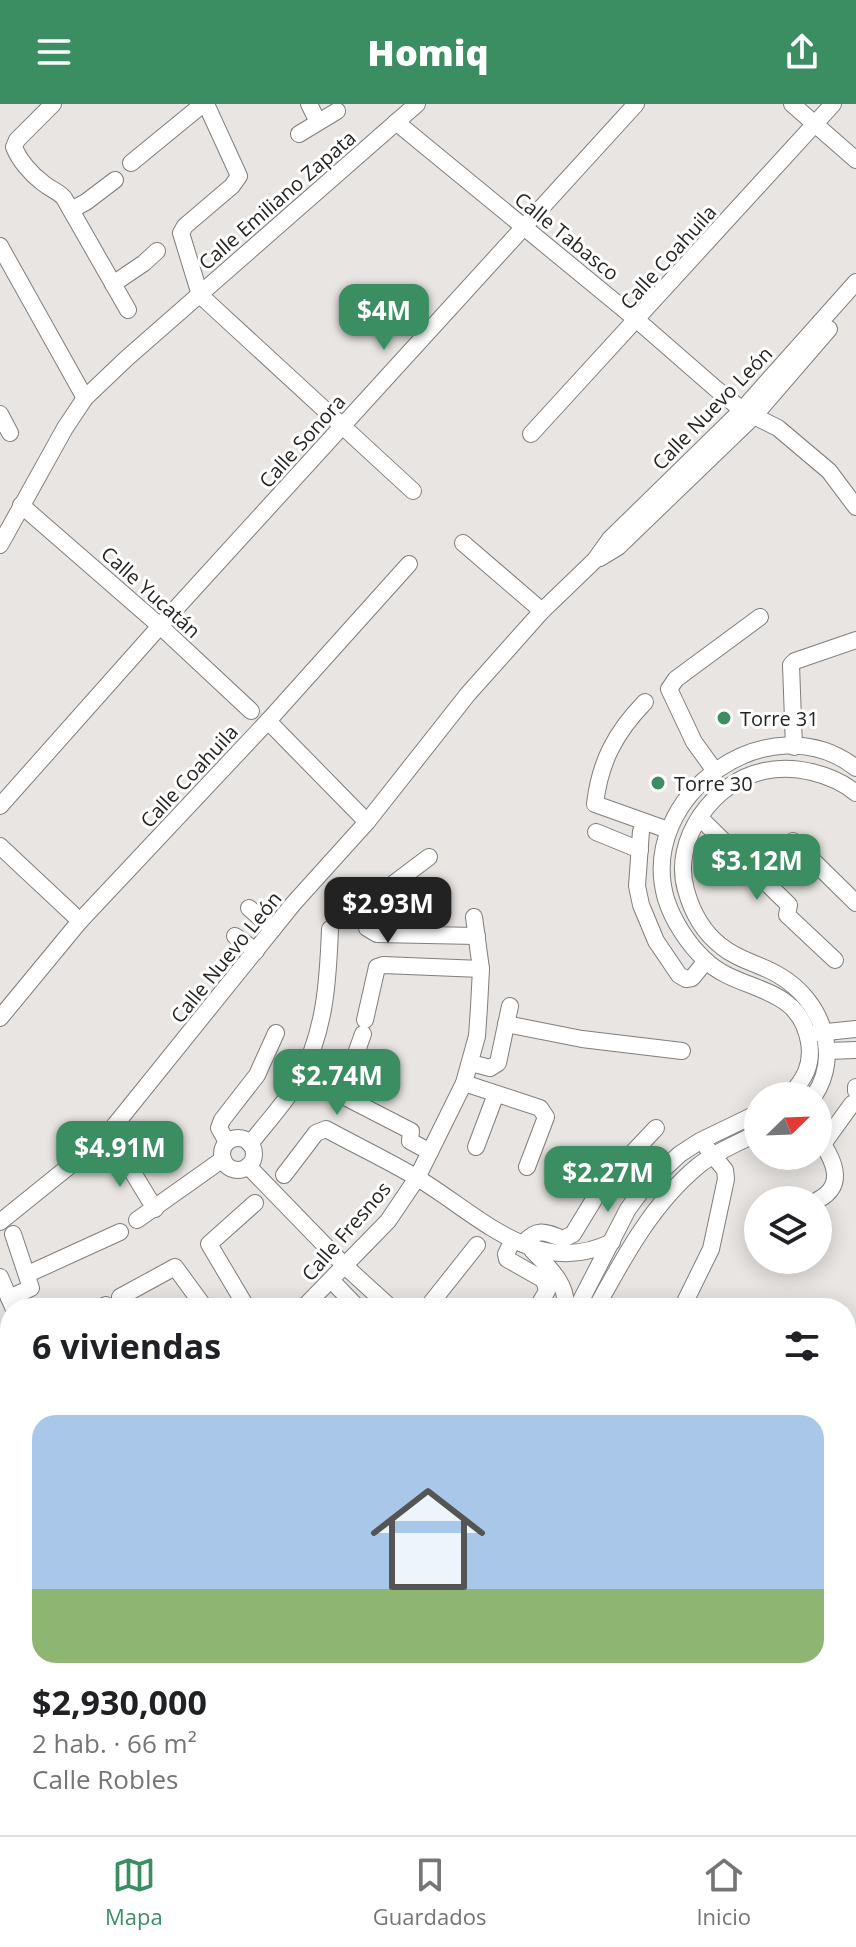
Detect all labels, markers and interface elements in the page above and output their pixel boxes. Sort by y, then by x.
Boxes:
text: Homiq [367,28,489,77]
icon: menu [32,30,76,74]
icon: share [780,30,824,74]
street label: Calle Emiliano Zapata [193,124,361,276]
street label: Calle Tabasco [509,186,625,286]
street label: Calle Coahuila [614,199,722,315]
pin: $4M [345,284,423,352]
text: $4M [357,292,411,328]
street label: Calle Nuevo León [646,340,778,476]
street label: Calle Sonora [253,389,351,493]
street label: Calle Yucatán [96,540,206,644]
place label: Torre 31 [740,705,819,732]
marker: Torre 31 [715,709,733,727]
street label: Calle Coahuila [134,719,244,833]
place label: Torre 30 [674,770,753,797]
marker: Torre 30 [649,774,667,792]
pin: $3.12M [692,834,822,902]
text: $3.12M [711,842,803,878]
pin: $2.93M [323,877,453,945]
text: $2.93M [342,885,434,921]
street label: Calle Nuevo León [165,886,287,1028]
pin: $2.74M [272,1049,402,1117]
text: $2.74M [291,1057,383,1093]
north arrow [744,1082,832,1170]
map controls [744,1082,832,1274]
pin: $4.91M [55,1121,185,1189]
text: $4.91M [74,1129,166,1165]
pin: $2.27M [543,1146,673,1214]
text: $2.27M [562,1154,654,1190]
street label: Calle Fresnos [295,1176,397,1286]
button: layers [744,1186,832,1274]
text: 6 viviendas [32,1323,221,1369]
icon: filters [780,1324,824,1368]
icon: home [356,1467,500,1611]
text: $2,930,000 [32,1679,207,1725]
text: 2 hab. · 66 m² [32,1725,197,1761]
text: Calle Robles [32,1761,178,1797]
tab: Mapa [105,1853,163,1931]
tab: Guardados [373,1853,486,1931]
tab: Inicio [696,1853,751,1931]

